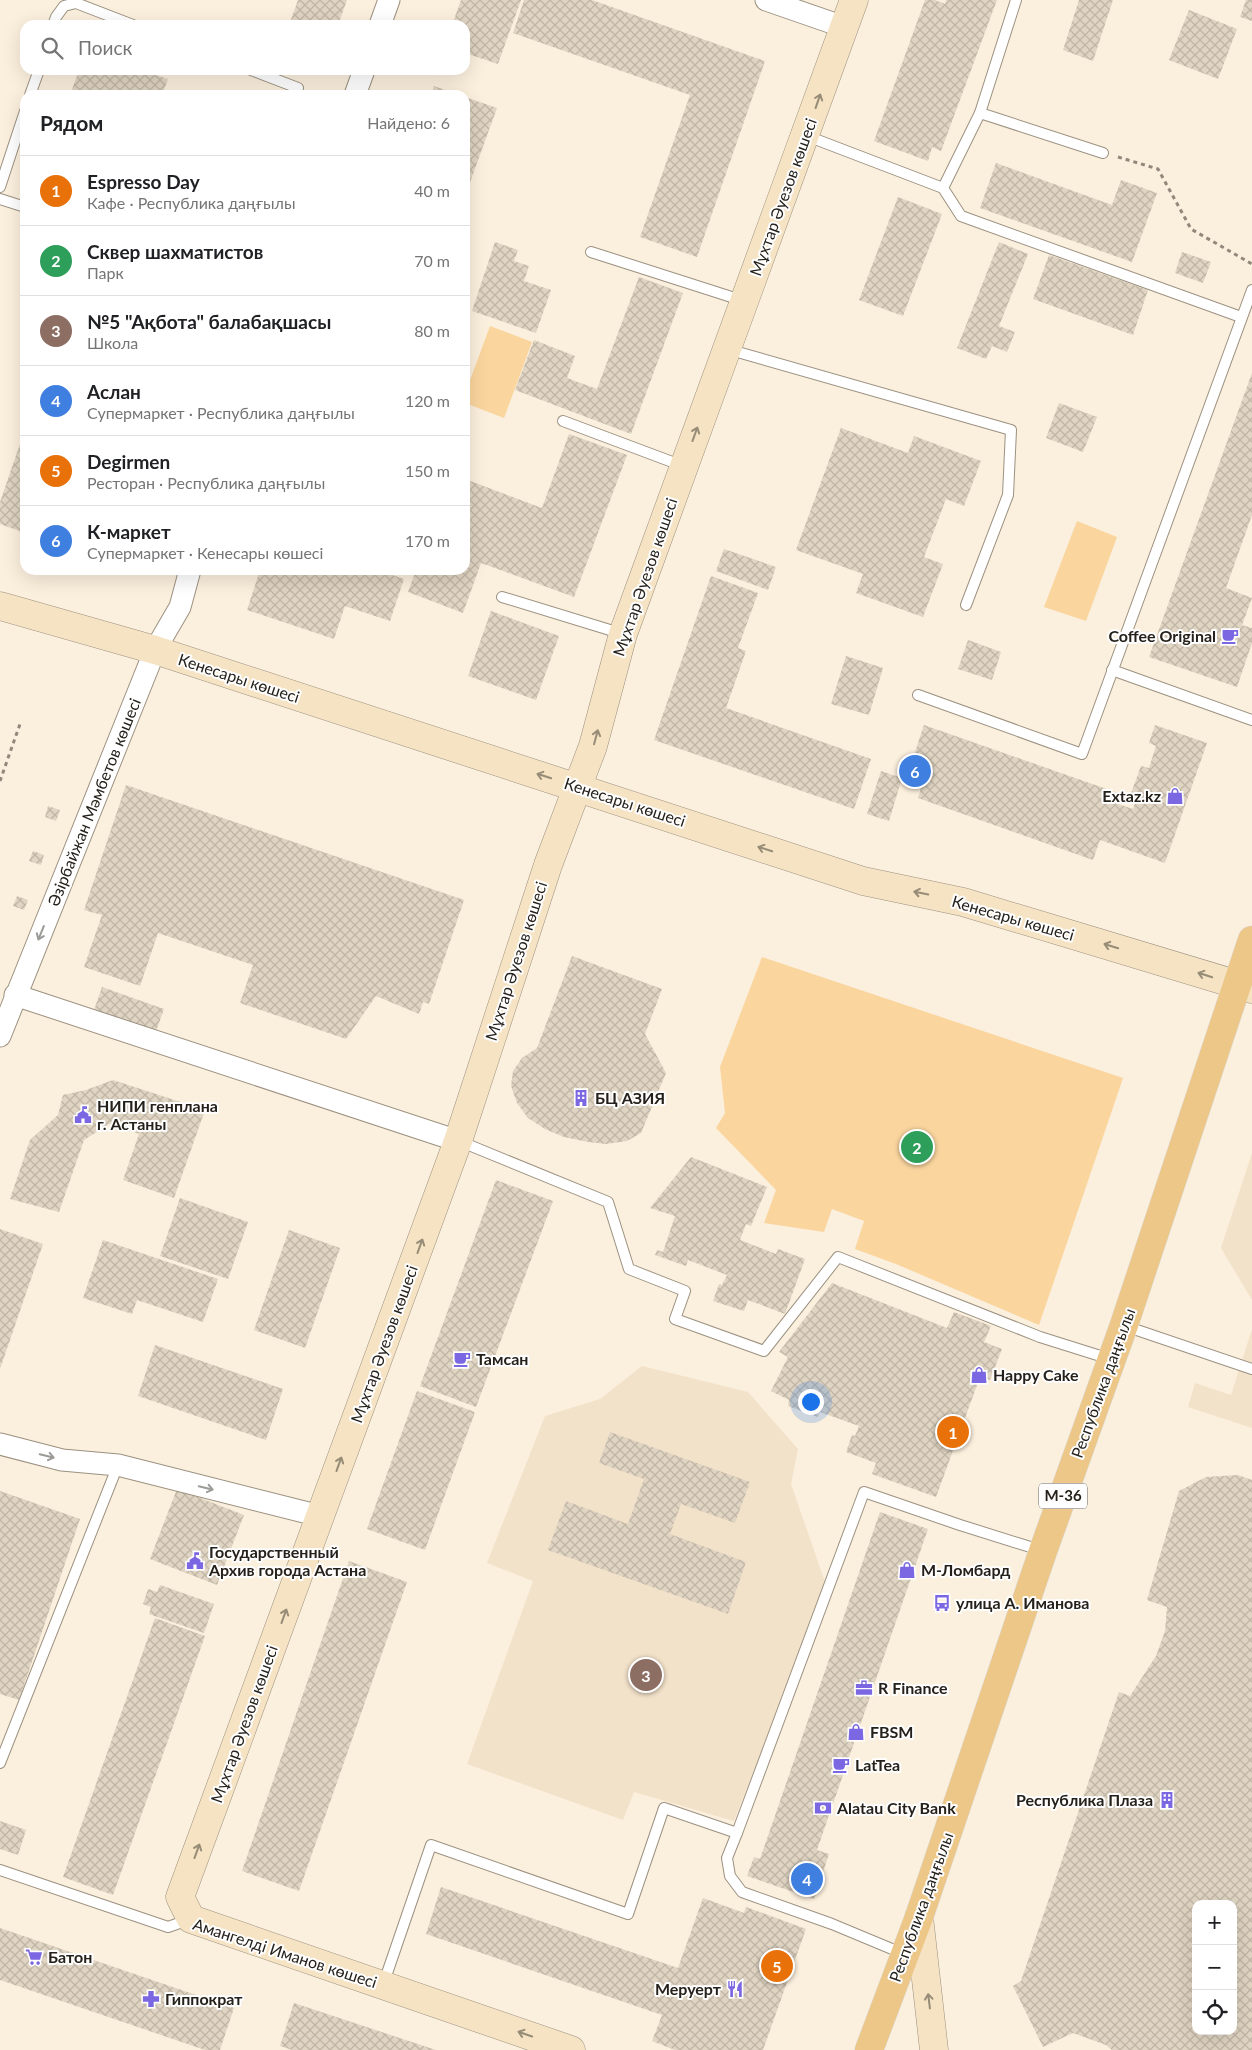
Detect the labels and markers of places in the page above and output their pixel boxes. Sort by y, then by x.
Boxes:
place label: Coffee Original [1108,626,1216,645]
cafe icon: Coffee Original [1220,626,1240,646]
pin: 6 [899,752,931,790]
place label: Extaz.kz [1102,786,1161,805]
shop icon: Extaz.kz [1165,786,1185,806]
building icon: БЦ АЗИЯ [571,1088,591,1108]
place label: БЦ АЗИЯ [595,1088,665,1107]
place label: НИПИ генплана г. Астаны [97,1096,218,1133]
public building icon: НИПИ генплана г. Астаны [73,1105,93,1125]
pin: 2 [901,1128,933,1166]
cafe icon: Тамсан [452,1349,472,1369]
place label: Тамсан [476,1349,528,1368]
shop icon: Happy Cake [969,1365,989,1385]
place label: Happy Cake [993,1365,1079,1384]
pin: 1 [937,1413,969,1451]
place label: Государственный Архив города Астана [208,1542,366,1579]
public building icon: Государственный Архив города Астана [185,1551,205,1571]
shop icon: М-Ломбард [897,1560,917,1580]
place label: М-Ломбард [921,1560,1010,1579]
bus stop icon: улица А. Иманова [932,1593,952,1613]
place label: улица А. Иманова [956,1593,1089,1612]
pin: 3 [630,1656,662,1694]
office icon: R Finance [854,1678,874,1698]
place label: R Finance [878,1678,948,1697]
shop icon: FBSM [846,1722,866,1742]
place label: FBSM [870,1722,914,1741]
cafe icon: LatTea [831,1755,851,1775]
place label: LatTea [855,1755,900,1774]
place label: Республика Плаза [1016,1790,1153,1809]
building icon: Республика Плаза [1157,1790,1177,1810]
bank icon: Alatau City Bank [813,1798,833,1818]
place label: Alatau City Bank [836,1798,956,1817]
pin: 4 [791,1860,823,1898]
supermarket icon: Батон [24,1947,44,1967]
place label: Батон [48,1947,92,1966]
pin: 5 [761,1947,793,1985]
place label: Меруерт [655,1979,722,1998]
restaurant icon: Меруерт [725,1979,745,1999]
pharmacy icon: Гиппократ [141,1989,161,2009]
place label: Гиппократ [165,1989,243,2008]

